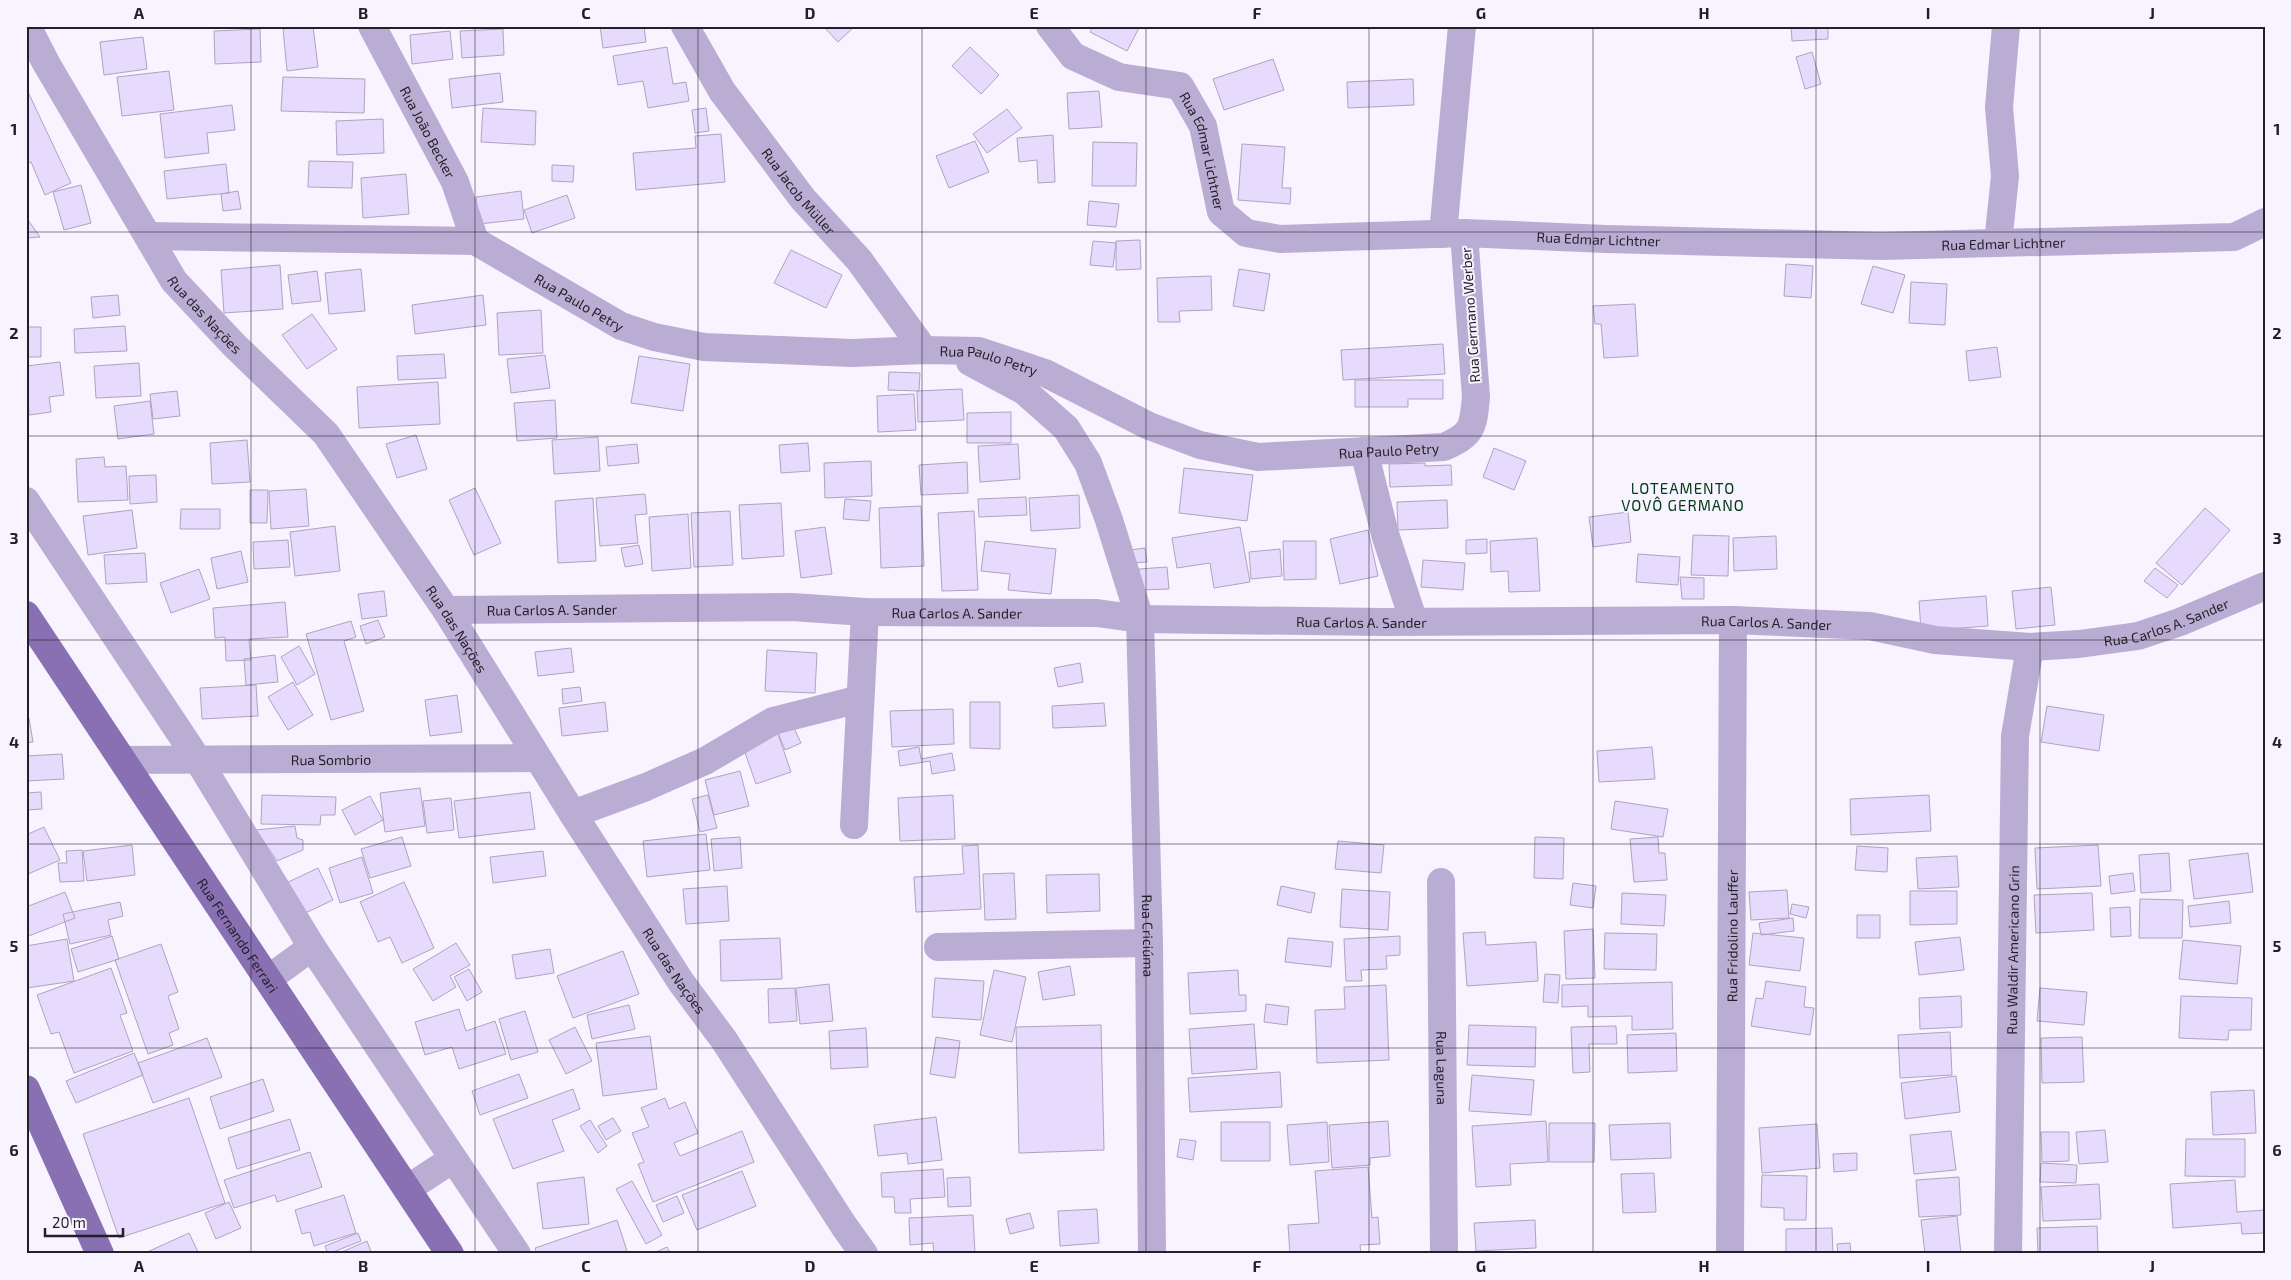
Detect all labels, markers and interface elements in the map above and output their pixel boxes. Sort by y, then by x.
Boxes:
text: A [134,3,145,22]
text: B [358,3,368,22]
text: C [581,3,591,22]
text: D [805,3,816,22]
text: E [1029,3,1039,22]
text: F [1253,3,1262,22]
text: G [1476,3,1486,22]
text: H [1698,3,1710,22]
text: I [1926,3,1930,22]
text: J [2149,3,2155,22]
street label: Rua João Becker [397,83,460,181]
street label: Rua Edmar Lichtner [1177,89,1229,212]
text: 1 [11,119,17,138]
text: 1 [2274,119,2280,138]
street label: Rua Jacob Müller [759,144,840,238]
street label: Rua Edmar Lichtner [1536,228,1661,249]
street label: Rua Edmar Lichtner [1941,233,2066,253]
street label: Rua Germano Werber [1457,246,1483,383]
street label: Rua Paulo Petry [532,269,628,335]
street label: Rua das Nações [164,273,246,357]
text: 2 [9,323,19,342]
text: 2 [2272,323,2282,342]
street label: Rua Paulo Petry [940,342,1040,379]
street label: Rua Paulo Petry [1338,439,1440,461]
district label: LOTEAMENTO VOVÔ GERMANO [1621,479,1745,514]
text: 3 [9,528,19,547]
text: 3 [2272,528,2282,547]
street label: Rua das Nações [423,582,491,676]
street label: Rua Carlos A. Sander [2103,594,2232,649]
street label: Rua Carlos A. Sander [487,600,618,618]
street label: Rua Carlos A. Sander [891,604,1023,621]
street label: Rua Carlos A. Sander [1701,611,1832,633]
street label: Rua Carlos A. Sander [1296,612,1427,631]
text: 4 [9,732,19,751]
text: 4 [2272,732,2282,751]
street label: Rua Sombrio [291,750,371,768]
street label: Rua Waldir Americano Grin [2002,865,2022,1035]
street label: Rua Fridolino Lauffer [1723,869,1740,1002]
street label: Rua Fernando Ferrari [194,874,282,995]
street label: Rua Criciúma [1139,894,1158,977]
street label: Rua das Nações [640,924,710,1017]
text: 5 [10,936,19,955]
text: 5 [2273,936,2282,955]
street label: Rua Laguna [1434,1031,1451,1105]
text: 6 [9,1140,19,1159]
text: 6 [2272,1140,2282,1159]
scale bar [45,1205,122,1237]
text: 20 m [52,1213,86,1231]
text: A [134,1256,145,1275]
text: B [358,1256,368,1275]
text: C [581,1256,591,1275]
text: D [805,1256,816,1275]
text: E [1029,1256,1039,1275]
text: F [1253,1256,1262,1275]
text: G [1476,1256,1486,1275]
text: H [1698,1256,1710,1275]
text: I [1926,1256,1930,1275]
text: J [2149,1256,2155,1275]

